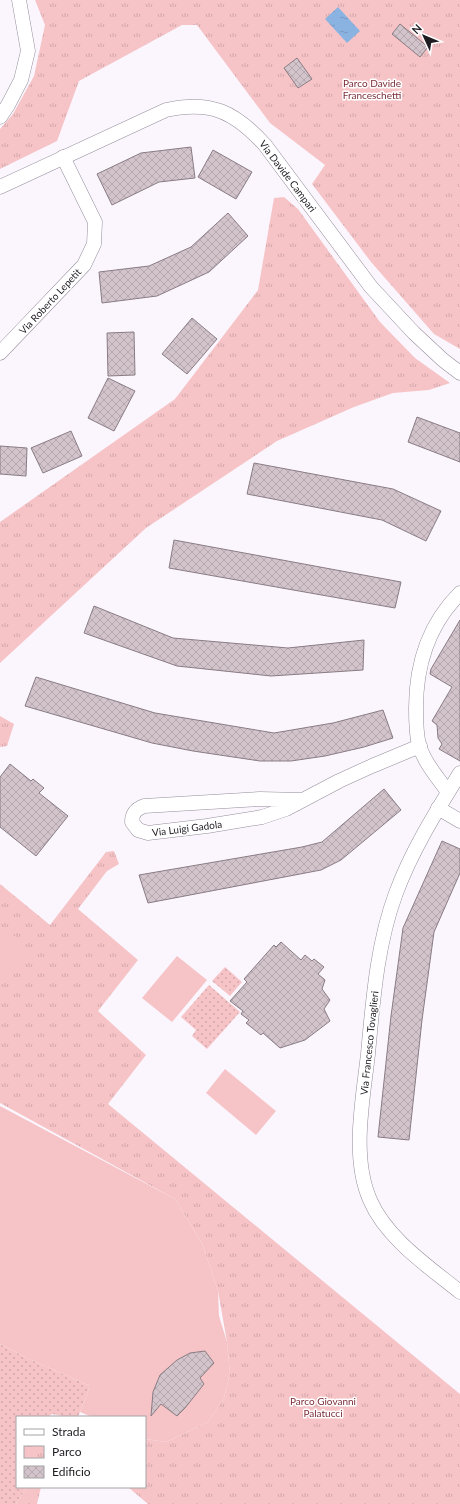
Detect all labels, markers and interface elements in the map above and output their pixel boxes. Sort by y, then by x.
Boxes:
north arrow [404,16,444,56]
text: N [409,21,424,36]
park label: Parco Davide Franceschetti [343,77,401,101]
street label: Via Davide Campari [257,138,319,214]
street label: Via Roberto Lepetit [17,265,84,336]
street label: Via Luigi Gadola [151,818,223,838]
street label: Via Francesco Tovaglieri [358,990,380,1096]
park label: Parco Giovanni Palatucci [290,1395,356,1419]
legend [16,1416,146,1488]
text: Strada [52,1424,85,1439]
text: Parco [52,1444,82,1459]
text: Edificio [52,1464,91,1479]

